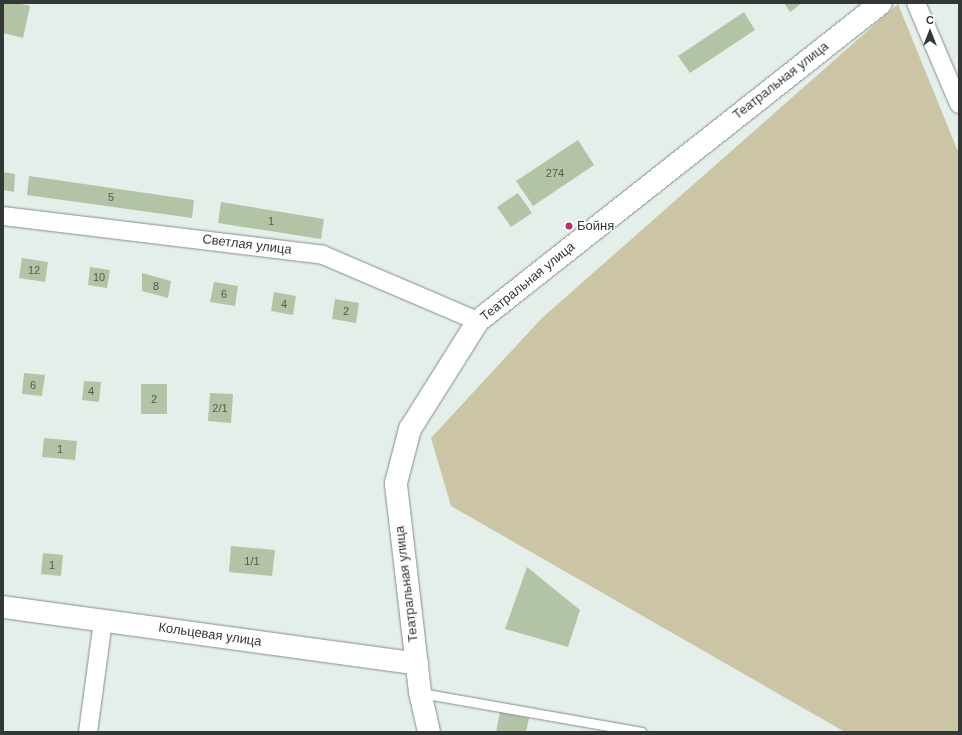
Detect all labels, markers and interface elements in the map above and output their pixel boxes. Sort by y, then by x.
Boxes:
north arrow [910,12,950,52]
text: С [926,14,934,26]
street label: Театральная улица [730,39,832,123]
house number: 274 [546,166,564,180]
house number: 5 [108,190,114,204]
house number: 1 [268,214,274,228]
place label: Бойня [577,218,614,234]
marker: Бойня [564,221,574,231]
street label: Светлая улица [201,232,293,258]
street label: Театральная улица [478,239,578,325]
house number: 12 [28,263,40,277]
house number: 10 [93,270,105,284]
house number: 8 [153,279,159,293]
house number: 6 [221,287,227,301]
house number: 4 [281,297,287,311]
house number: 2 [343,304,349,318]
house number: 6 [30,378,36,392]
house number: 4 [88,384,94,398]
house number: 2 [151,392,157,406]
house number: 2/1 [212,401,228,415]
house number: 1 [57,442,63,456]
street label: Театральная улица [392,525,422,643]
house number: 1/1 [244,554,260,568]
house number: 1 [49,558,55,572]
street label: Кольцевая улица [158,620,262,650]

